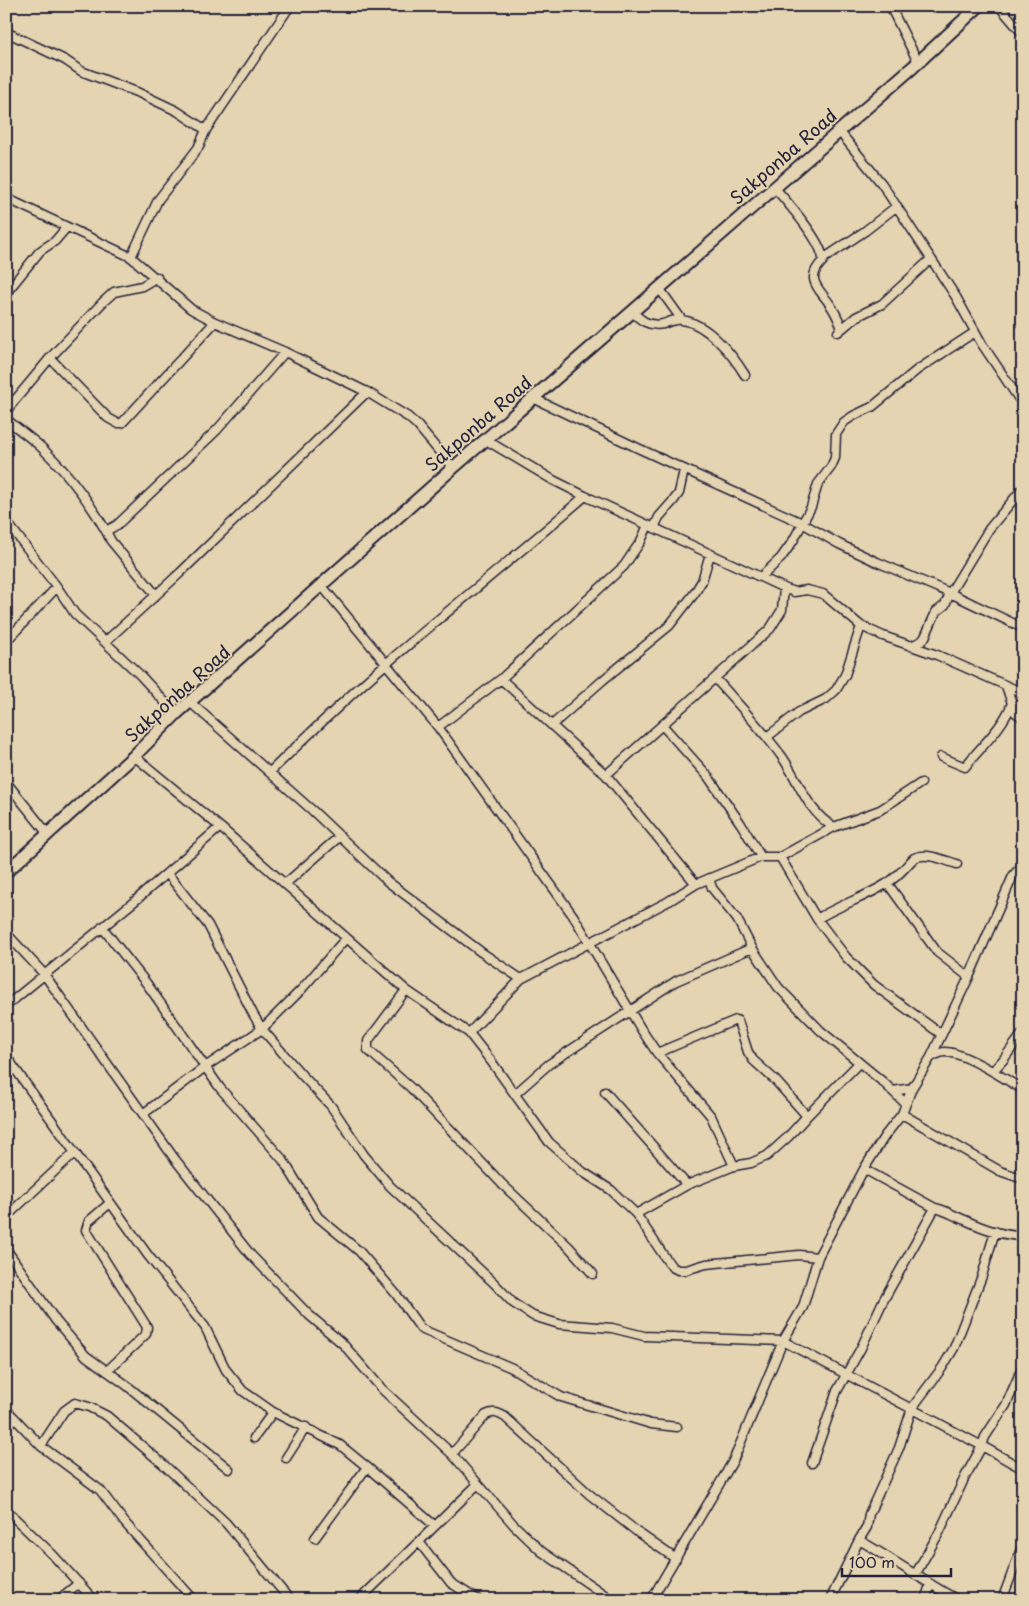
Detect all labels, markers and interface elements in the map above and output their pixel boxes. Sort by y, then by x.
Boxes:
street label: Sakponba Road [724,102,842,210]
street label: Sakponba Road [419,369,537,477]
street label: Sakponba Road [118,638,236,748]
scale bar [842,1546,950,1578]
text: 100 m [849,1550,895,1573]

